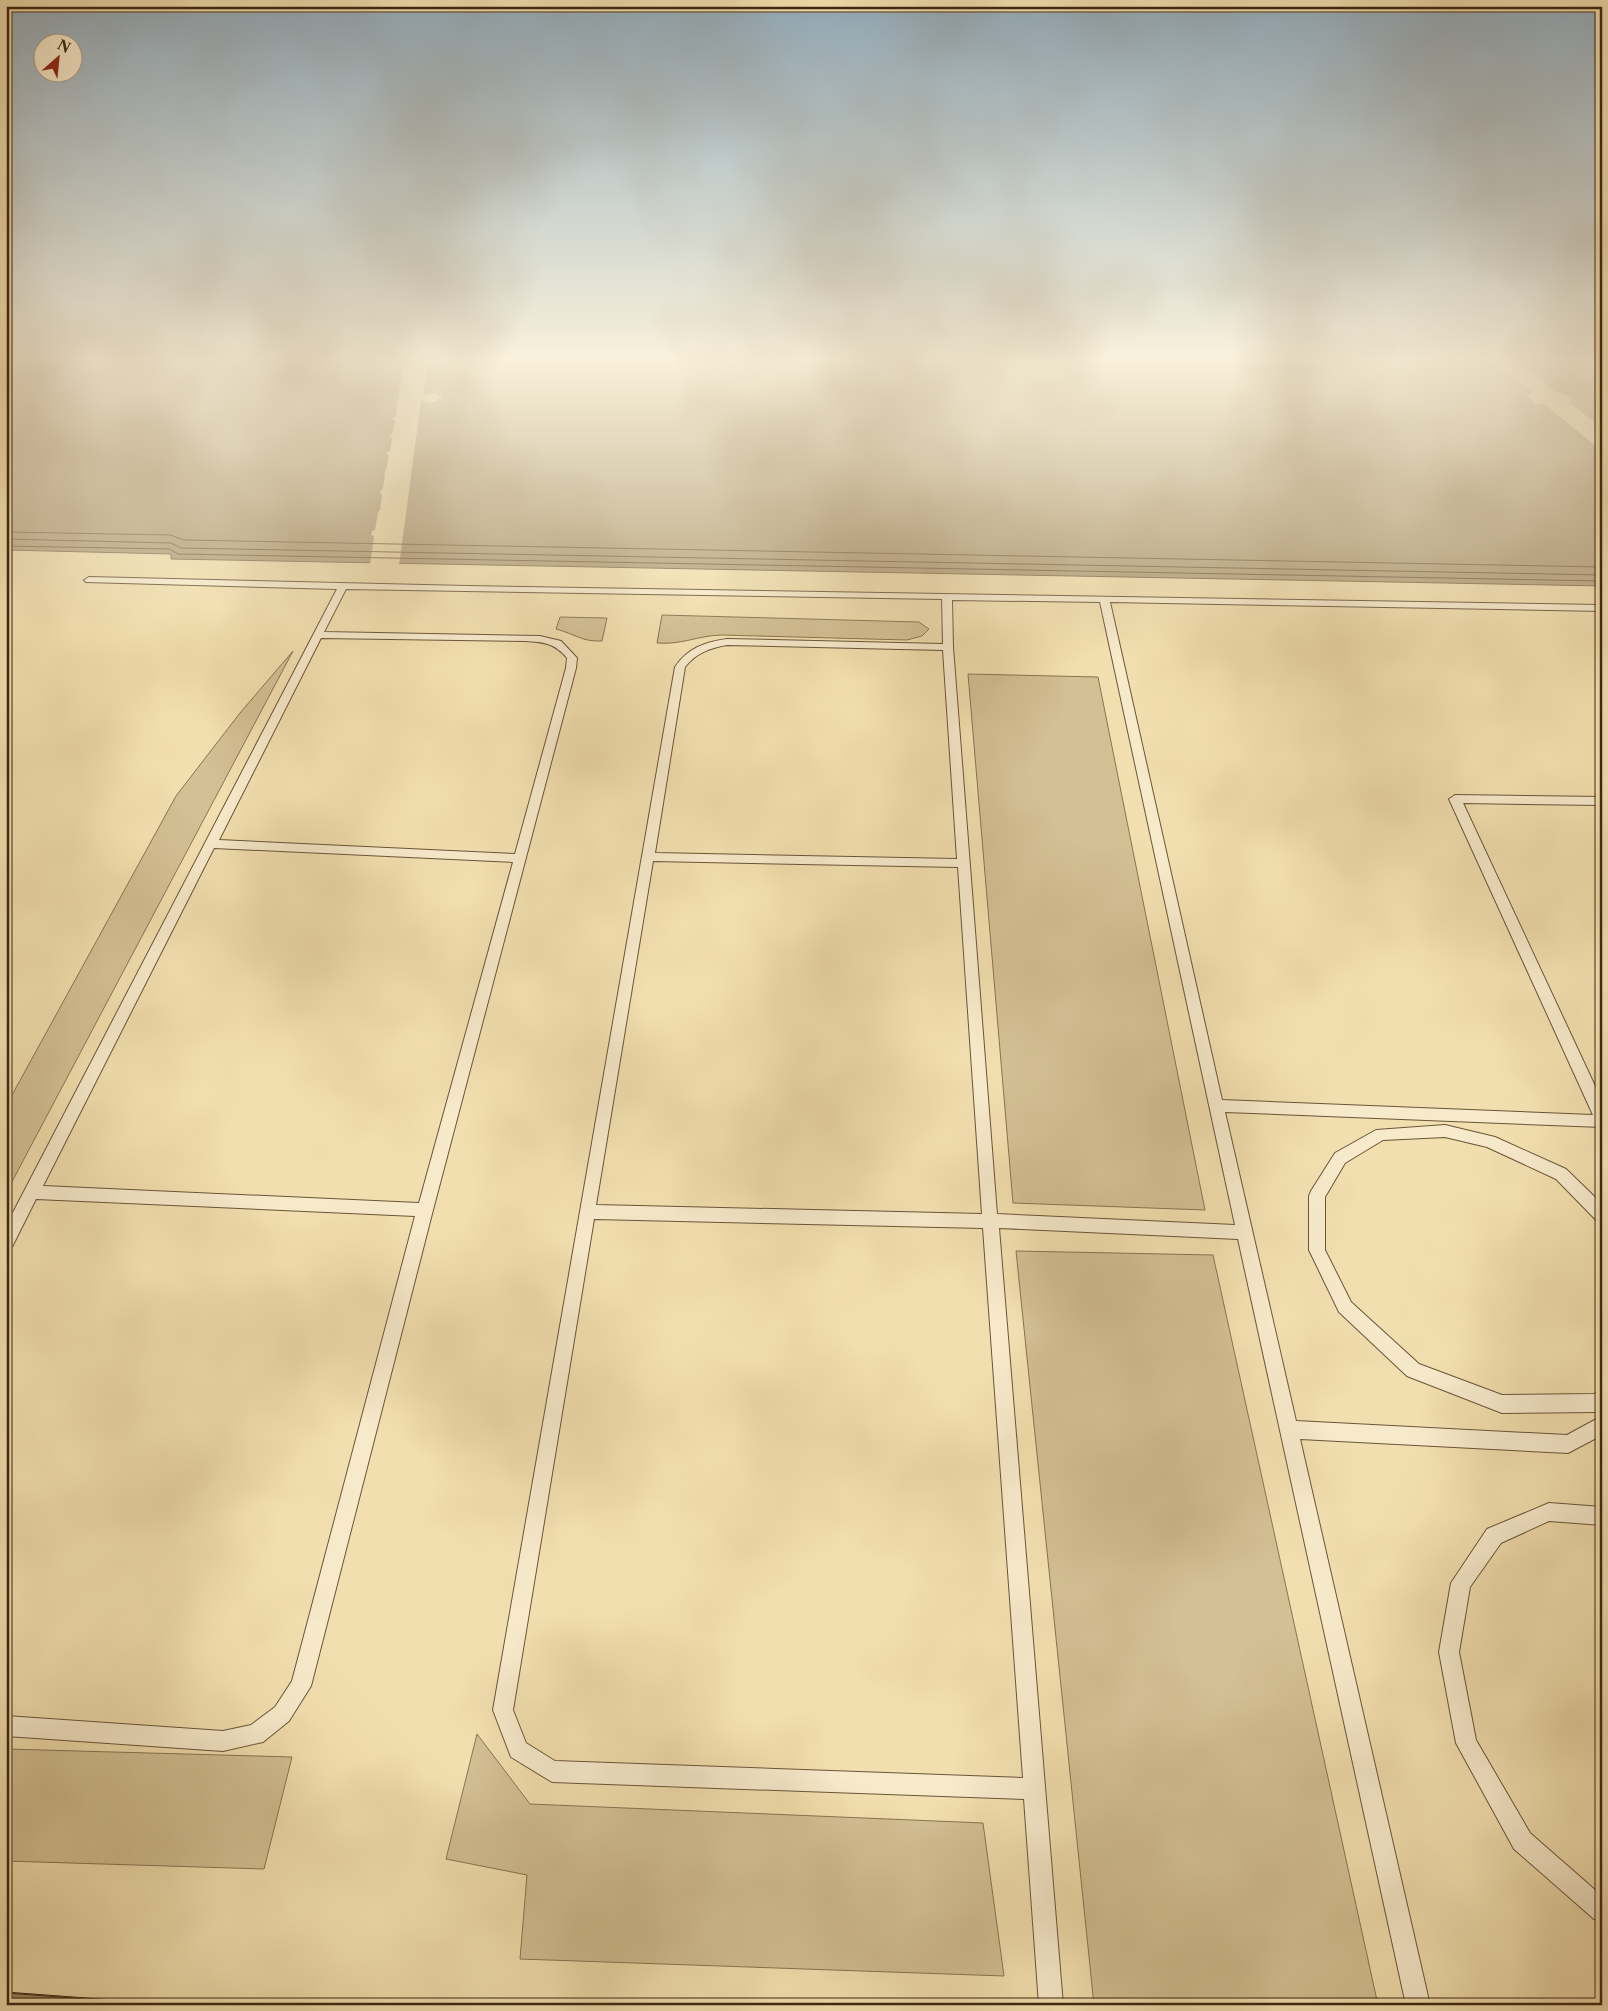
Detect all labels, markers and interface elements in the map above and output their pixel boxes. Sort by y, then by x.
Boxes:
north arrow [32,32,82,82]
text: N [54,36,73,57]

